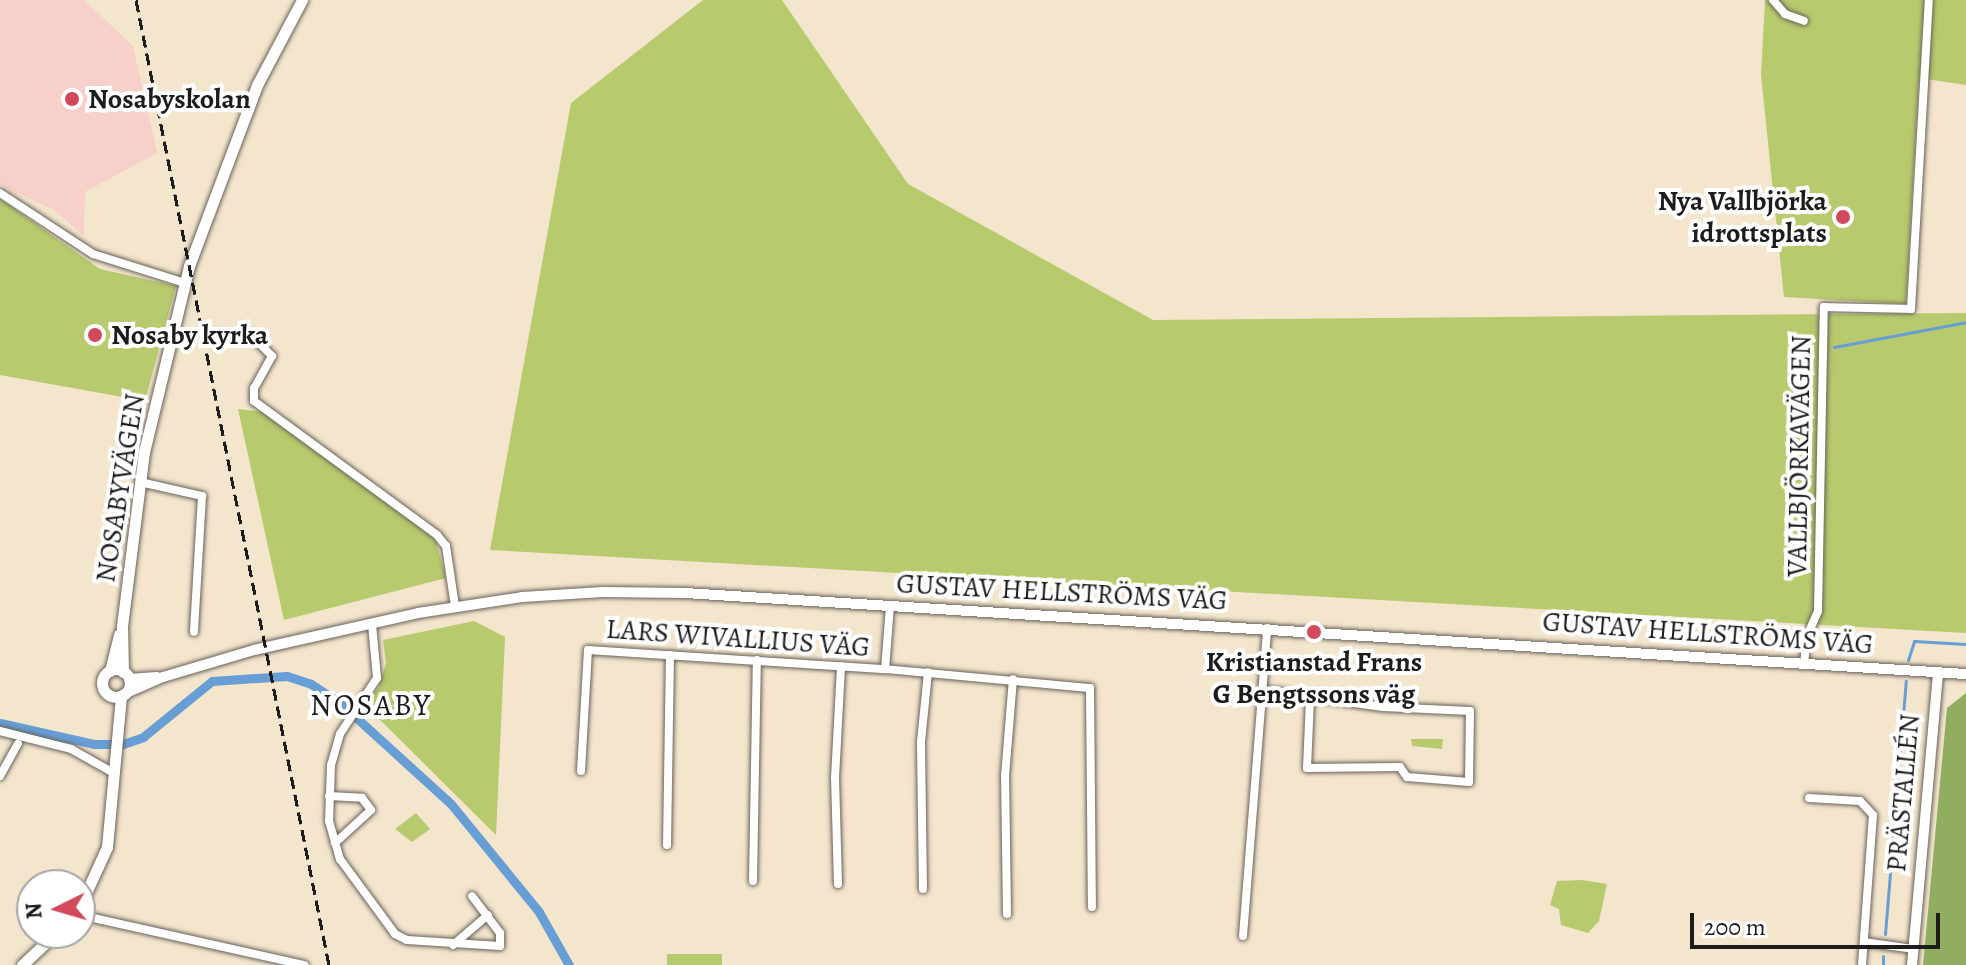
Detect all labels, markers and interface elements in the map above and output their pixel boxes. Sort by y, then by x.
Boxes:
place label: Nosabyskolan [88,82,251,116]
marker: Nosabyskolan [63,90,81,108]
place label: Nya Vallbjörka idrottsplats [1658,184,1827,250]
marker: Nya Vallbjörka idrottsplats [1834,208,1852,226]
place label: Nosaby kyrka [111,318,268,352]
marker: Nosaby kyrka [86,326,104,344]
street label: VALLBJÖRKAVÄGEN [1780,335,1818,577]
street label: NOSABYVÄGEN [88,391,152,585]
street label: GUSTAV HELLSTRÖMS VÄG [896,567,1228,617]
street label: GUSTAV HELLSTRÖMS VÄG [1541,605,1875,661]
street label: LARS WIVALLIUS VÄG [605,612,871,664]
marker: Kristianstad Frans G Bengtssons väg [1305,623,1323,641]
place label: Kristianstad Frans G Bengtssons väg [1206,645,1422,711]
district label: NOSABY [310,687,432,723]
street label: PRÄSTALLÉN [1879,713,1927,873]
north arrow [16,869,96,949]
scale bar [1694,897,1944,947]
text: N [18,902,50,920]
text: 200 m [1704,911,1766,943]

